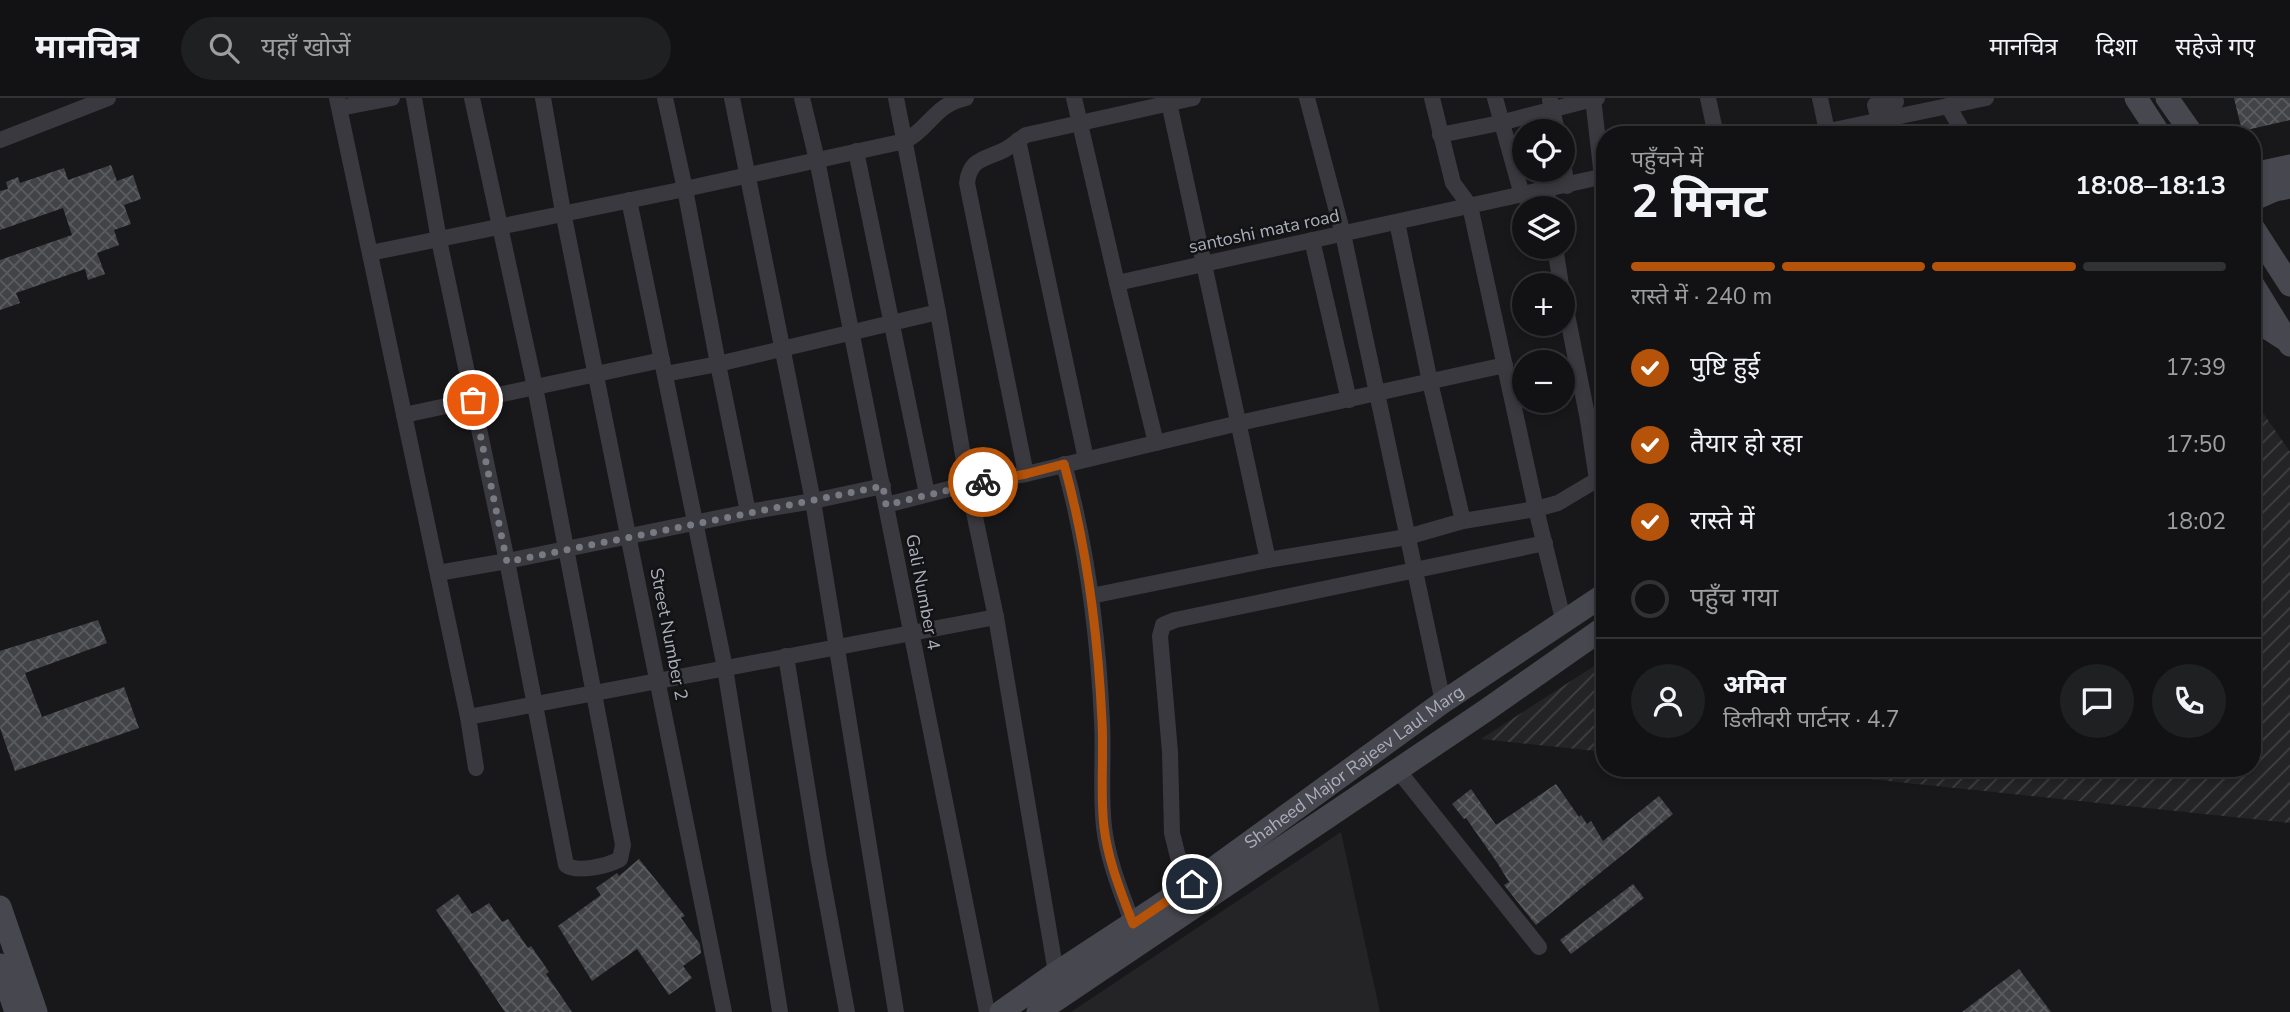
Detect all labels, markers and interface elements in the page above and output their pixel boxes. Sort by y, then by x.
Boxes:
search box [181,17,671,80]
text: मानचित्र [35,25,139,70]
icon: search [205,29,243,67]
text: यहाँ खोजें [261,30,351,65]
text: मानचित्र [1989,31,2058,63]
text: दिशा [2096,31,2137,63]
text: सहेजे गए [2175,31,2255,63]
map controls [1512,119,1575,413]
button: locate [1512,119,1575,182]
text: पहुँचने में [1631,144,1703,175]
text: 18:08–18:13 [2075,168,2226,203]
text: 2 मिनट [1631,170,1768,233]
button: layers [1512,196,1575,259]
street label: santoshi mata road [1186,203,1342,259]
button: + [1512,273,1575,336]
text: रास्ते में · 240 m [1631,281,1772,312]
icon: check [1631,349,1669,387]
text: पुष्टि हुई [1690,349,1760,384]
button: − [1512,350,1575,413]
text: 17:39 [2166,352,2226,383]
pin [443,370,503,430]
icon: bag [454,381,492,419]
icon: check [1631,426,1669,464]
text: तैयार हो रहा [1690,426,1802,461]
text: 17:50 [2166,429,2226,460]
courier [948,447,1018,517]
icon: bike [964,463,1002,501]
icon: check [1631,503,1669,541]
text: रास्ते में [1690,503,1755,538]
text: 18:02 [2166,506,2226,537]
street label: Gali Number 4 [900,532,946,652]
street label: Street Number 2 [644,566,694,702]
text: पहुँच गया [1690,580,1778,615]
button: person [1631,664,1705,738]
button: chat [2060,664,2134,738]
button: phone [2152,664,2226,738]
text: अमित [1723,667,1786,702]
street label: Shaheed Major Rajeev Laul Marg [1239,679,1469,854]
text: डिलीवरी पार्टनर · 4.7 [1723,704,1900,735]
pin [1162,854,1222,914]
icon: home [1173,865,1211,903]

